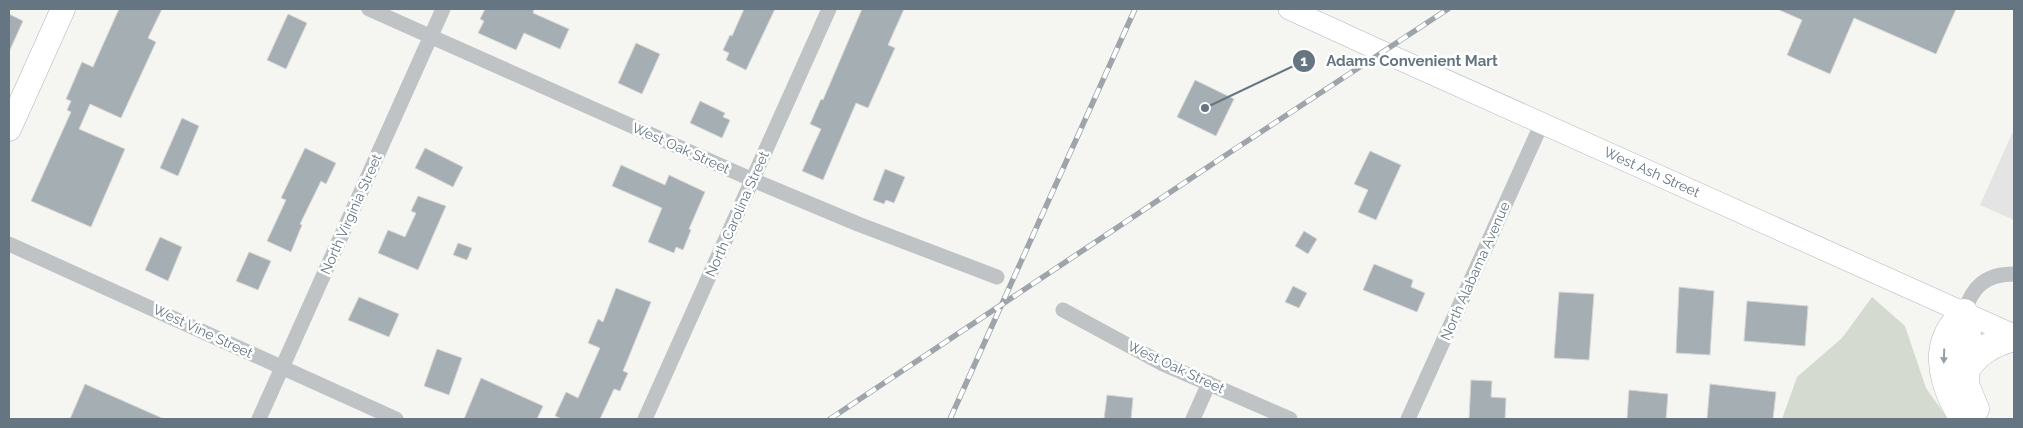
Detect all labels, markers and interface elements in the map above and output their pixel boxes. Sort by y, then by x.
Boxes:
callout: Adams Convenient Mart [1291,46,1508,76]
text: 1 [1300,52,1308,70]
text: Adams Convenient Mart [1326,52,1498,70]
street label: West Oak Street [630,119,732,177]
street label: West Ash Street [1602,144,1703,200]
street label: North Carolina Street [702,149,772,279]
street label: North Virginia Street [317,151,385,277]
street label: North Alabama Avenue [1437,199,1513,343]
street label: West Vine Street [151,301,256,361]
street label: West Oak Street [1125,338,1227,397]
one-way arrow [1940,348,1948,364]

